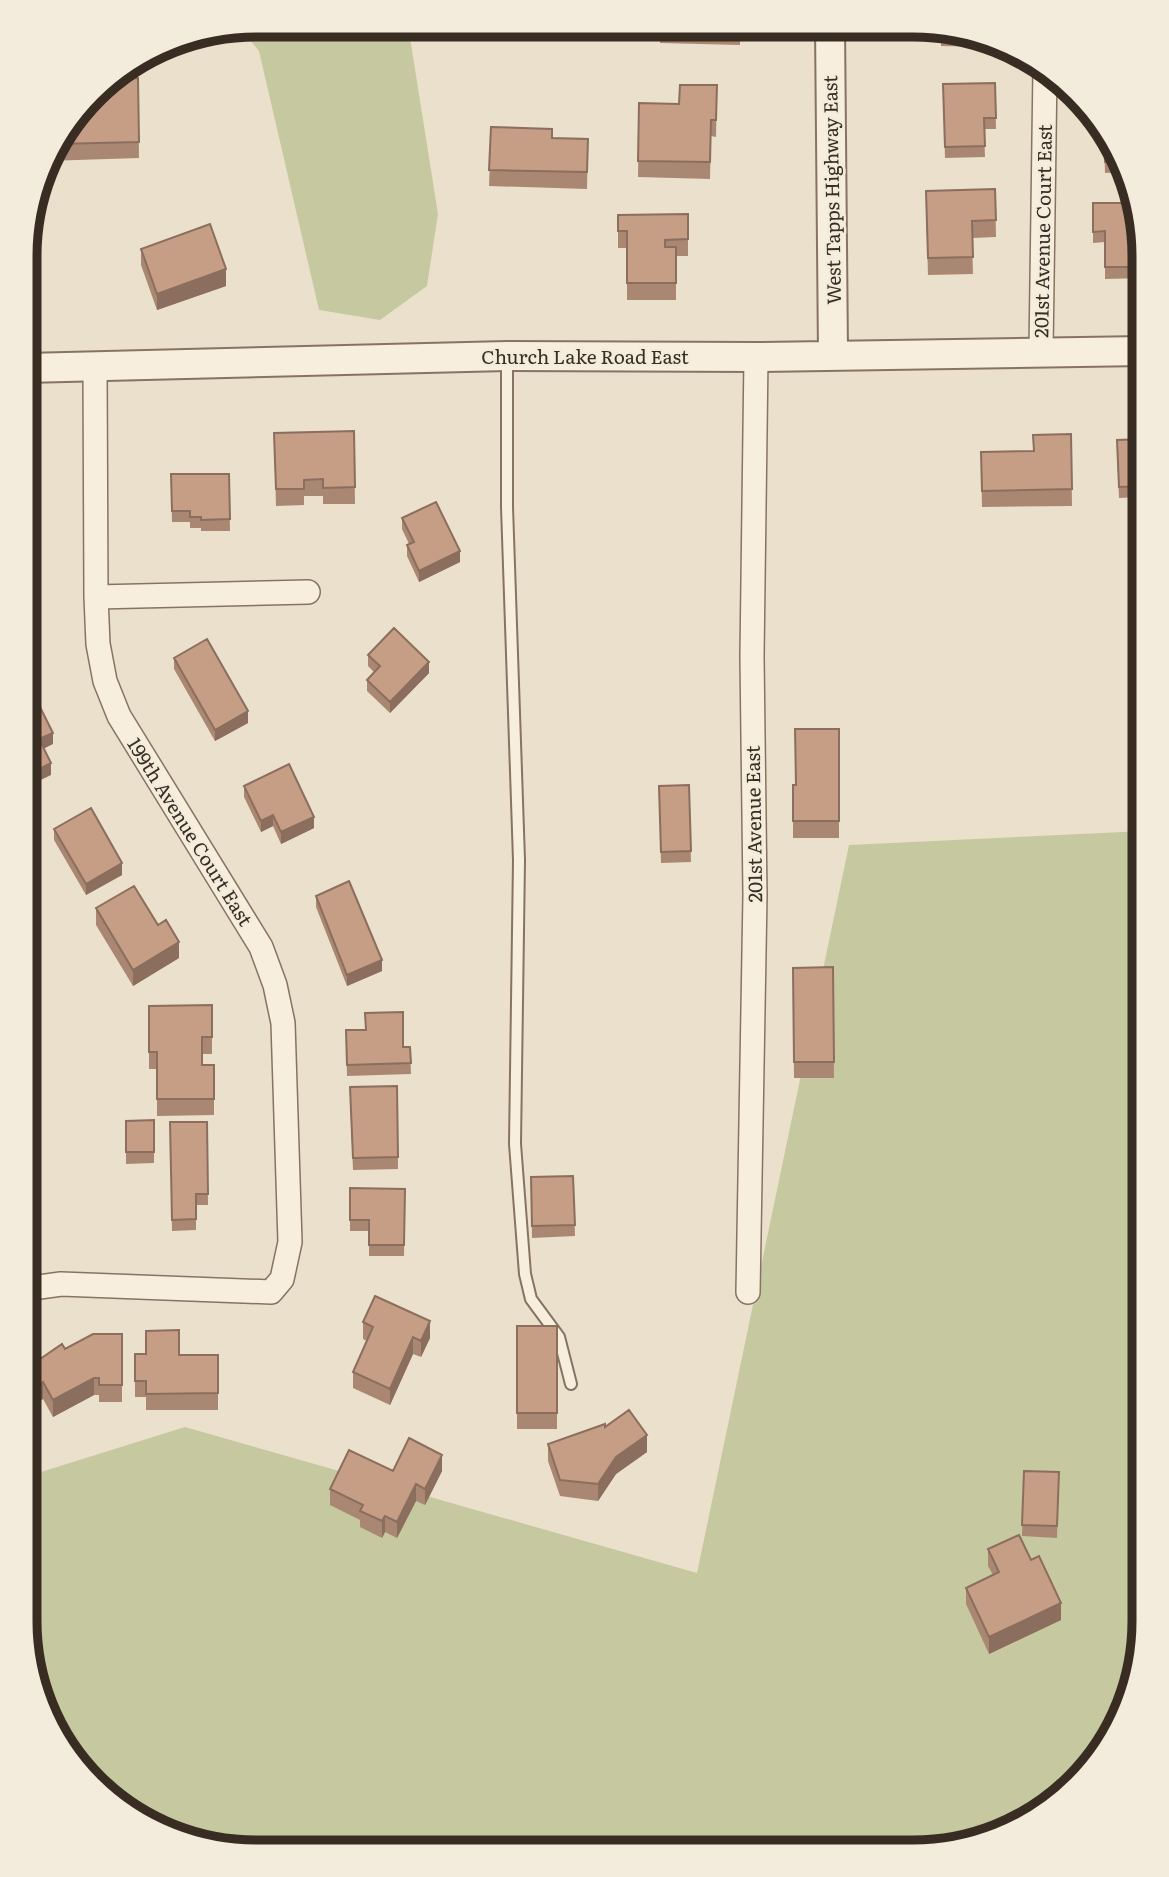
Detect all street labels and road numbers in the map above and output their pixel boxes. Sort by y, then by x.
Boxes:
street label: West Tapps Highway East [815,75,847,305]
street label: 201st Avenue Court East [1026,124,1058,338]
street label: Church Lake Road East [481,342,689,370]
street label: 199th Avenue Court East [121,732,260,931]
street label: 201st Avenue East [738,745,768,903]

